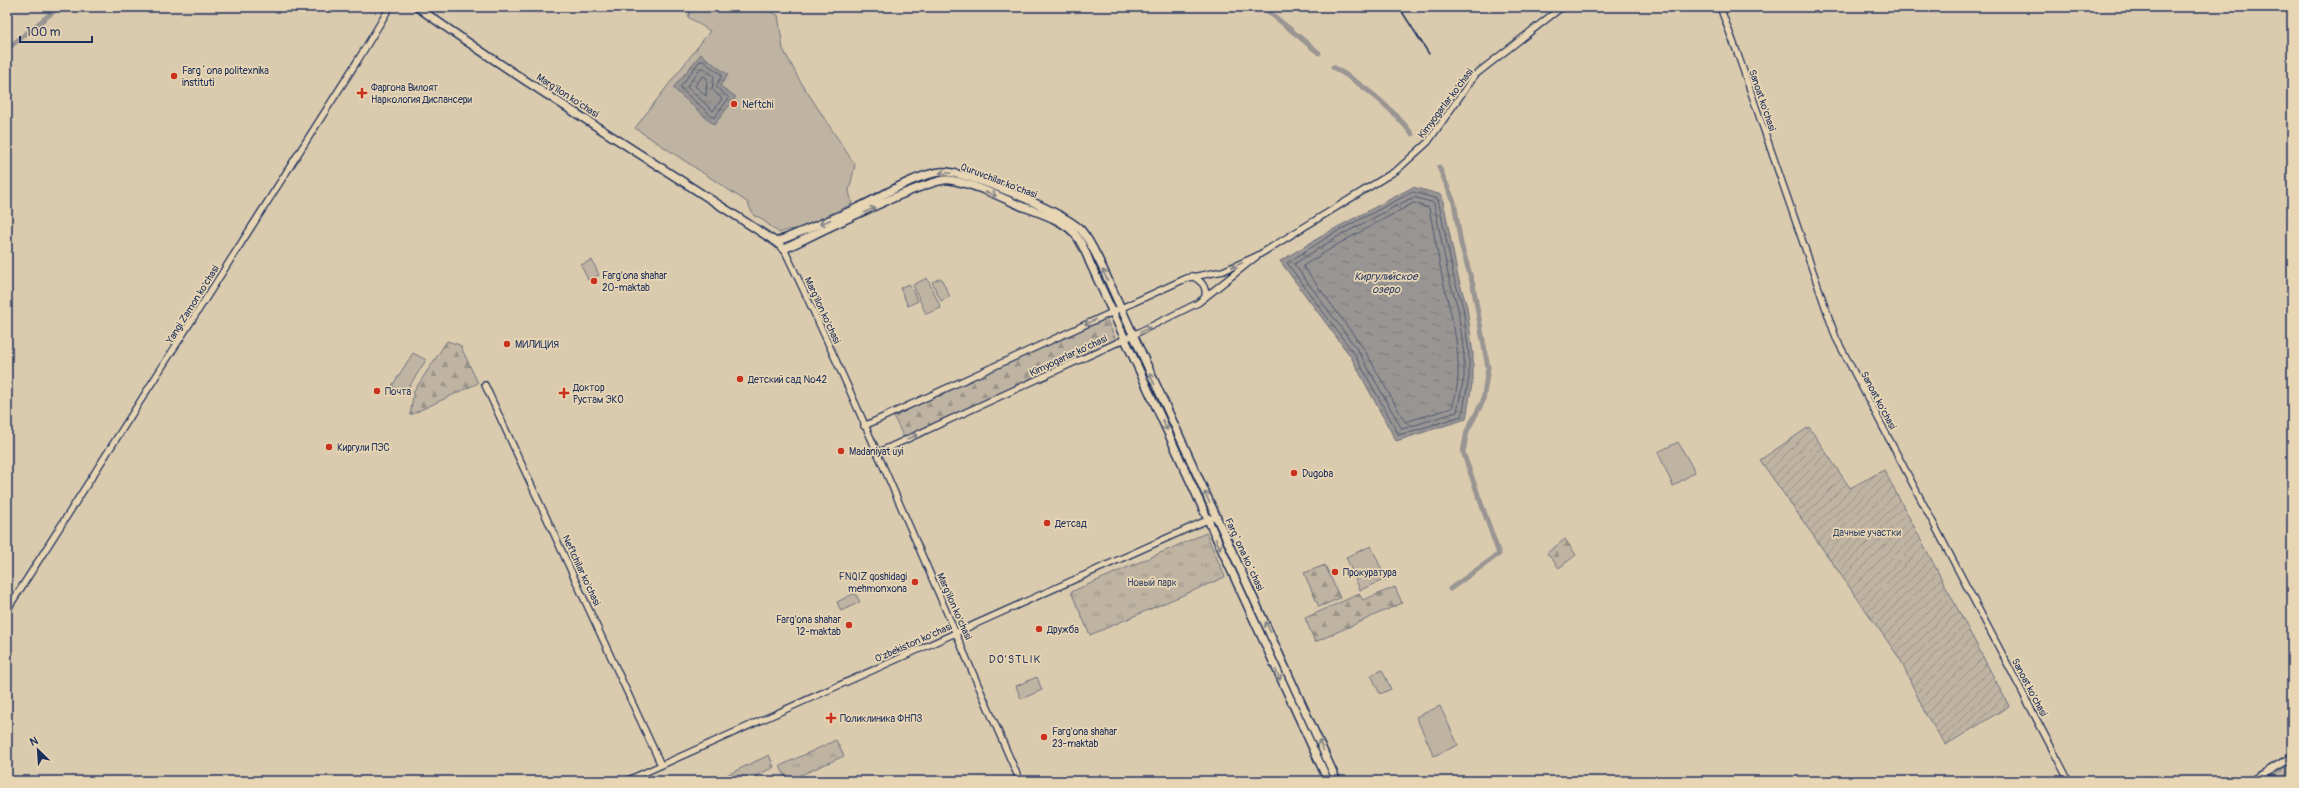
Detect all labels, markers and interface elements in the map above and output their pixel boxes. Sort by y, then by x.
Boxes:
scale bar [20,18,92,44]
text: 100 m [26,25,61,40]
place label: Fargʻona politexnika instituti [182,65,269,89]
street label: Kimyogarlar ko'chasi [1416,66,1476,141]
street label: Sanoat ko'chasi [1746,68,1778,133]
marker: Fargʻona politexnika instituti [169,71,179,81]
street label: Marg'ilon ko'chasi [534,71,601,121]
place label: Фаргона Вилоят Наркология Диспансери [371,82,473,106]
marker: Фаргона Вилоят Наркология Диспансери [356,87,368,99]
marker: Neftchi [729,99,739,109]
place label: Neftchi [742,99,774,111]
street label: Quruvchilar ko'chasi [959,161,1039,201]
one-way arrow [939,169,952,177]
one-way arrow [985,190,997,198]
one-way arrow [864,206,876,213]
one-way arrow [820,218,832,226]
one-way arrow [1231,261,1243,269]
street label: Yangi Zamon ko'chasi [163,263,222,347]
one-way arrow [1100,269,1108,281]
place label: Farg'ona shahar 20-maktab [602,270,668,294]
water label: Киргулийское озеро [1354,270,1419,296]
street label: Marg'ilon ko'chasi [801,275,843,346]
marker: Farg'ona shahar 20-maktab [589,276,599,286]
one-way arrow [1085,319,1097,326]
one-way arrow [1138,326,1150,333]
street label: Kimyogarlar ko'chasi [1028,333,1109,379]
marker: МИЛИЦИЯ [502,339,512,349]
place label: МИЛИЦИЯ [515,339,559,351]
street label: Sanoat ko'chasi [1858,369,1899,432]
one-way arrow [1148,373,1156,385]
marker: Детский сад №42 [735,374,745,384]
place label: Детский сад №42 [747,374,827,386]
place label: Доктор Рустам ЭКО [572,382,624,406]
marker: Почта [372,386,382,396]
place label: Почта [385,386,411,398]
marker: Доктор Рустам ЭКО [558,387,570,399]
one-way arrow [1161,419,1169,431]
one-way arrow [906,433,918,440]
marker: Киргули ПЭС [324,442,334,452]
place label: Киргули ПЭС [337,442,390,454]
marker: Madaniyat uyi [836,446,846,456]
place label: Madaniyat uyi [849,446,904,458]
marker: Dugoba [1289,468,1299,478]
place label: Dugoba [1302,468,1333,480]
one-way arrow [1203,491,1210,503]
street label: Fargʻona koʻchasi [1222,516,1266,593]
marker: Детсад [1042,518,1052,528]
place label: Детсад [1054,518,1087,530]
park label: Дачные участки [1832,527,1901,539]
street label: Neftchilar ko'chasi [560,533,603,608]
one-way arrow [1215,537,1223,549]
marker: Прокуратура [1330,567,1340,577]
place label: Прокуратура [1343,567,1397,579]
place label: FNQIZ qoshidagi mehmonxona [839,571,907,595]
street label: Marg'ilon ko'chasi [934,571,974,642]
marker: FNQIZ qoshidagi mehmonxona [910,577,920,587]
park label: Новый парк [1127,577,1177,589]
place label: Farg'ona shahar 12-maktab [776,614,841,638]
marker: Farg'ona shahar 12-maktab [844,620,854,630]
street label: O'zbekiston ko'chasi [873,620,954,665]
one-way arrow [1264,621,1271,633]
marker: Дружба [1034,624,1044,634]
place label: Дружба [1046,624,1079,636]
district label: DO'STLIK [989,653,1041,666]
street label: Sanoat ko'chasi [2009,656,2050,719]
one-way arrow [1275,668,1282,680]
marker: Поликлиника ФНПЗ [825,712,837,724]
place label: Поликлиника ФНПЗ [840,713,922,725]
place label: Farg'ona shahar 23-maktab [1052,726,1118,750]
north arrow [18,730,58,770]
marker: Farg'ona shahar 23-maktab [1039,732,1049,742]
text: N [28,734,41,749]
one-way arrow [1317,740,1324,752]

